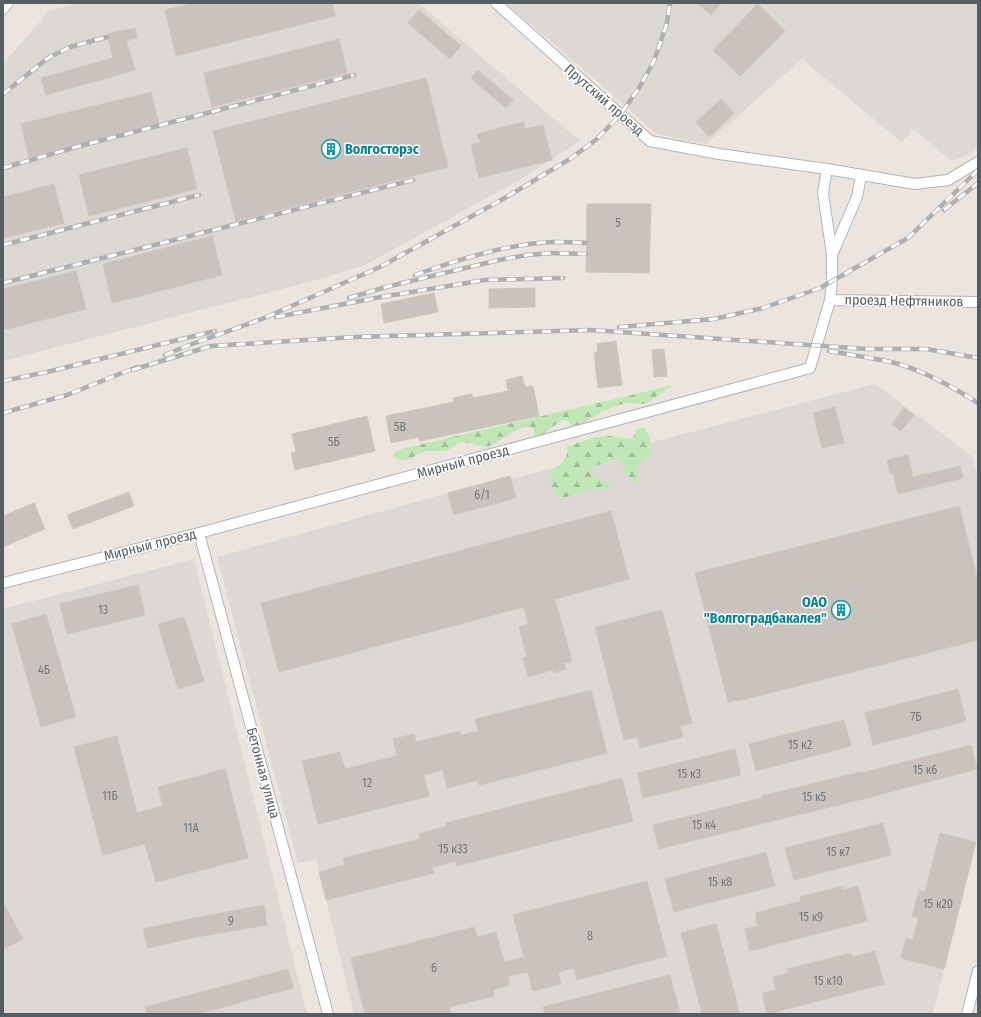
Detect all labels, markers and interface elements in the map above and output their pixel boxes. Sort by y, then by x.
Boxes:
street label: Прутский проезд [561,61,647,139]
building icon: Волгосторэс [320,138,342,160]
place label: Волгосторэс [345,141,420,158]
house number: 5 [615,216,621,230]
street label: проезд Нефтяников [844,291,964,311]
house number: 5В [394,420,406,434]
house number: 5Б [328,435,340,449]
street label: Мирный проезд [415,442,511,482]
house number: 6/1 [474,488,490,502]
street label: Мирный проезд [102,525,198,565]
place label: ОАО "Волгоградбакалея" [704,594,827,627]
building icon: ОАО "Волгоградбакалея" [830,599,852,621]
house number: 13 [98,603,108,617]
house number: 4Б [38,663,50,677]
house number: 7Б [910,710,922,724]
street label: Бетонная улица [243,726,283,821]
house number: 15 к2 [788,738,812,752]
house number: 15 к6 [913,763,937,777]
house number: 15 к3 [677,767,701,781]
house number: 12 [362,776,372,790]
house number: 11Б [102,789,118,803]
house number: 15 к5 [802,790,827,804]
house number: 15 к4 [692,818,716,832]
house number: 11А [183,821,199,835]
house number: 15 к33 [438,842,468,856]
house number: 15 к7 [826,845,850,859]
house number: 15 к8 [708,875,732,889]
house number: 15 к20 [923,897,953,911]
house number: 15 к9 [799,910,823,924]
house number: 9 [228,914,234,928]
house number: 8 [587,929,593,943]
house number: 6 [431,961,437,975]
house number: 15 к10 [813,974,843,988]

